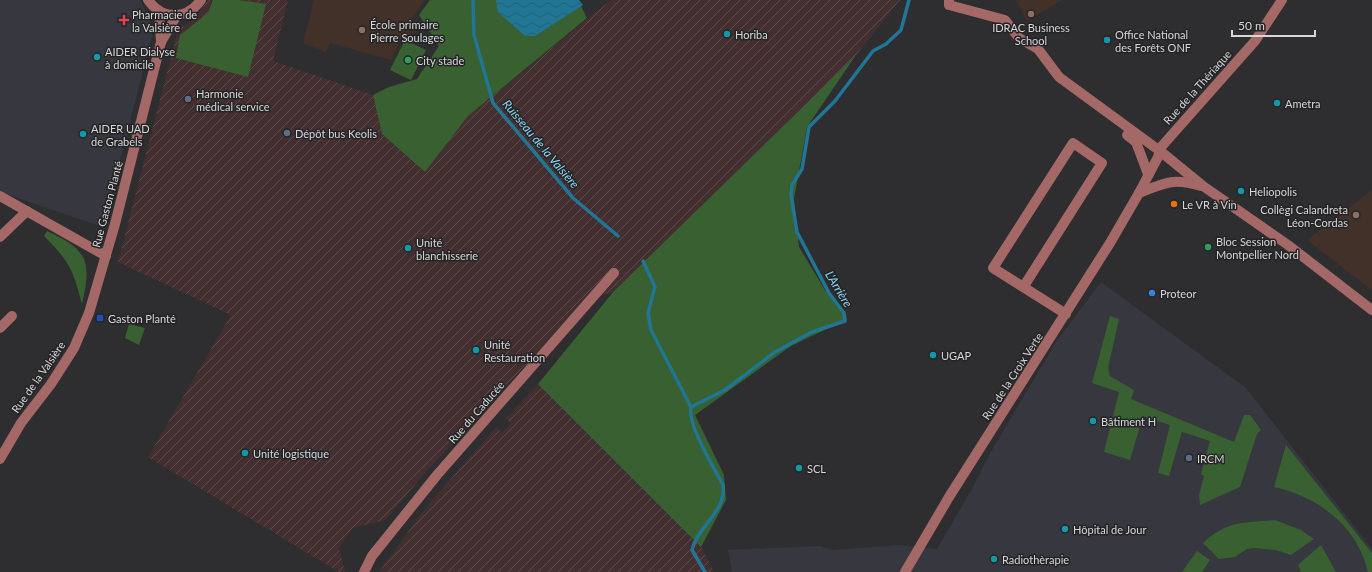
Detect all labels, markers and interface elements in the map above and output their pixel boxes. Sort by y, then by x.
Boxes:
place label: Pharmacie de la Valsière [132,8,197,34]
marker: IDRAC Business School [1026,9,1036,19]
scale bar [1232,12,1315,38]
marker: Pharmacie de la Valsière [119,15,129,25]
place label: École primaire Pierre Soulages [370,18,444,44]
text: 50 m [1238,18,1265,33]
place label: IDRAC Business School [992,21,1070,47]
marker: École primaire Pierre Soulages [357,25,367,35]
place label: Horiba [735,28,768,41]
place label: Office National des Forêts ONF [1115,28,1191,54]
marker: Horiba [722,29,732,39]
marker: Office National des Forêts ONF [1102,35,1112,45]
place label: AIDER Dialyse à domicile [105,45,175,71]
street label: Rue de la Thériaque [1160,47,1234,127]
marker: AIDER Dialyse à domicile [92,52,102,62]
place label: City stade [416,54,464,67]
marker: City stade [403,55,413,65]
place label: Harmonie médical service [196,87,270,113]
marker: Harmonie médical service [183,94,193,104]
water label: Ruisseau de la Valsière [500,97,583,192]
place label: Ametra [1285,97,1321,110]
marker: Ametra [1272,98,1282,108]
place label: AIDER UAD de Grabels [91,122,150,148]
place label: Dépôt bus Keolis [295,127,377,140]
marker: Dépôt bus Keolis [282,128,292,138]
marker: AIDER UAD de Grabels [78,129,88,139]
street label: Rue Gaston Planté [89,159,125,249]
place label: Heliopolis [1249,185,1297,198]
marker: Heliopolis [1236,186,1246,196]
place label: Le VR à Vin [1182,198,1237,211]
marker: Le VR à Vin [1169,199,1179,209]
place label: Collègi Calandreta Léon-Cordas [1260,203,1348,229]
marker: Collègi Calandreta Léon-Cordas [1351,210,1361,220]
place label: Bloc Session Montpellier Nord [1216,235,1299,261]
place label: Unité blanchisserie [416,236,478,262]
marker: Bloc Session Montpellier Nord [1203,242,1213,252]
marker: Unité blanchisserie [403,243,413,253]
water label: L'Arrière [822,268,856,310]
place label: Proteor [1160,287,1196,300]
marker: Proteor [1147,288,1157,298]
place label: Gaston Planté [108,312,176,325]
marker: Gaston Planté [95,313,105,323]
street label: Rue de la Croix Verte [979,330,1045,422]
place label: Unité Restauration [484,338,545,364]
street label: Rue de la Valsière [9,339,68,415]
marker: Unité Restauration [471,345,481,355]
place label: UGAP [941,349,972,362]
marker: UGAP [928,350,938,360]
street label: Rue du Caducée [445,378,507,446]
place label: Bâtiment H [1101,415,1156,428]
marker: Bâtiment H [1088,416,1098,426]
place label: Unité logistique [253,447,329,460]
marker: Unité logistique [240,448,250,458]
place label: IRCM [1197,452,1224,465]
marker: IRCM [1184,453,1194,463]
place label: SCL [807,462,826,475]
marker: SCL [794,463,804,473]
place label: Hôpital de Jour [1073,523,1146,536]
marker: Hôpital de Jour [1060,524,1070,534]
place label: Radiothèrapie [1002,553,1069,566]
marker: Radiothèrapie [989,554,999,564]

